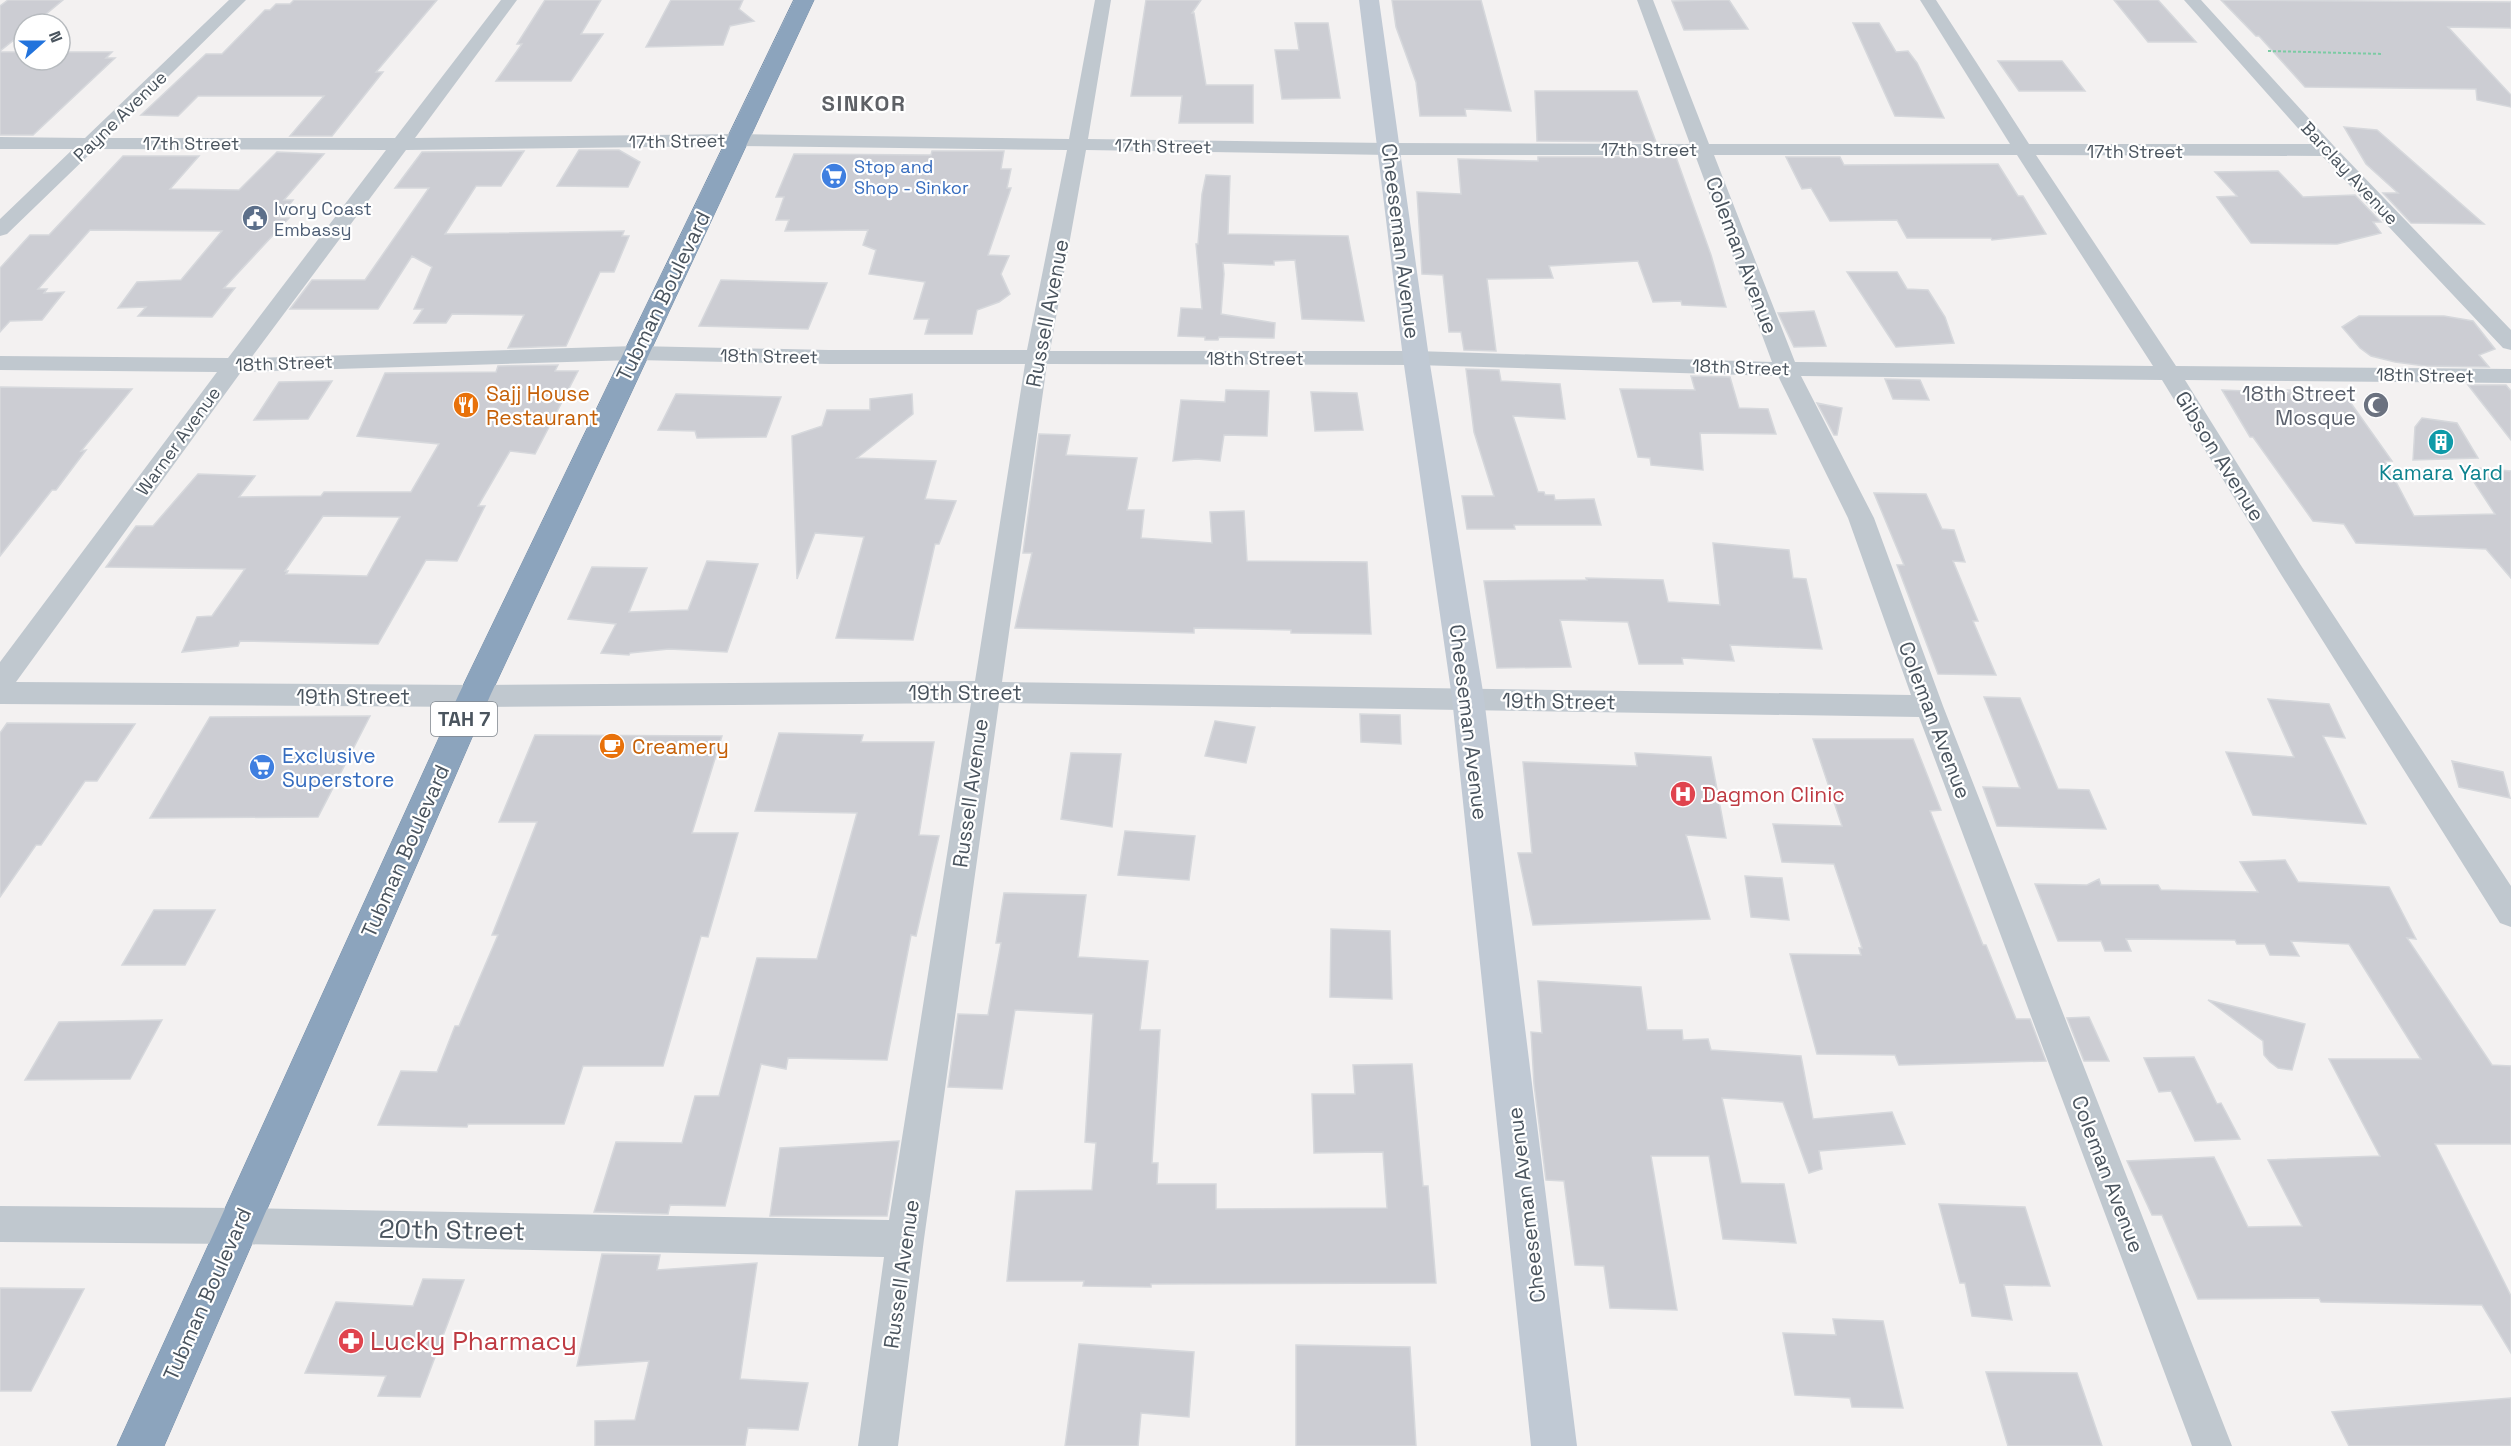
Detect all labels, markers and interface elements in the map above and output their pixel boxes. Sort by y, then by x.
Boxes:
north arrow [12,12,72,72]
text: N [44,28,67,46]
street label: Payne Avenue [68,66,172,166]
district label: SINKOR [822,89,906,117]
street label: Barclay Avenue [2296,117,2404,229]
street label: 17th Street [628,129,726,153]
street label: 17th Street [143,132,239,155]
street label: 17th Street [1114,134,1212,158]
street label: 17th Street [1601,138,1697,161]
street label: 17th Street [2087,140,2183,163]
street label: Cheeseman Avenue [1376,142,1426,340]
place label: Stop and Shop - Sinkor [854,155,969,199]
supermarket icon: Stop and Shop - Sinkor [819,161,849,191]
street label: Coleman Avenue [1700,173,1784,337]
place label: Ivory Coast Embassy [274,197,372,241]
public building icon: Ivory Coast Embassy [240,203,270,233]
street label: Tubman Boulevard [610,206,716,386]
street label: Russell Avenue [1019,237,1075,389]
street label: 18th Street [720,344,818,368]
street label: 18th Street [1206,347,1304,370]
street label: 18th Street [235,350,333,376]
street label: 18th Street [1692,354,1790,380]
street label: 18th Street [2376,363,2474,387]
place label: Sajj House Restaurant [486,380,599,431]
place label: 18th Street Mosque [2242,380,2356,431]
street label: Warner Avenue [131,382,225,500]
street label: Gibson Avenue [2169,386,2271,526]
restaurant icon: Sajj House Restaurant [451,390,481,420]
mosque icon: 18th Street Mosque [2361,390,2391,420]
building icon: Kamara Yard [2426,427,2456,457]
place label: Kamara Yard [2379,459,2503,486]
street label: Cheeseman Avenue [1444,623,1494,821]
street label: Coleman Avenue [1893,638,1977,802]
street label: 19th Street [908,679,1022,706]
street label: 19th Street [296,683,410,710]
street label: 19th Street [1502,687,1616,715]
road number: TAH 7 [431,702,497,736]
street label: Russell Avenue [946,717,994,869]
cafe icon: Creamery [597,731,627,761]
place label: Creamery [632,733,729,760]
place label: Exclusive Superstore [282,742,394,793]
supermarket icon: Exclusive Superstore [247,752,277,782]
street label: Tubman Boulevard [355,760,455,942]
hospital icon: Dagmon Clinic [1668,779,1698,809]
place label: Dagmon Clinic [1702,781,1845,808]
street label: Coleman Avenue [2066,1092,2150,1256]
street label: Cheeseman Avenue [1501,1106,1551,1304]
street label: Russell Avenue [877,1198,925,1350]
street label: Tubman Boulevard [157,1203,257,1385]
street label: 20th Street [379,1212,525,1248]
place label: Lucky Pharmacy [370,1324,577,1358]
pharmacy icon: Lucky Pharmacy [336,1326,366,1356]

